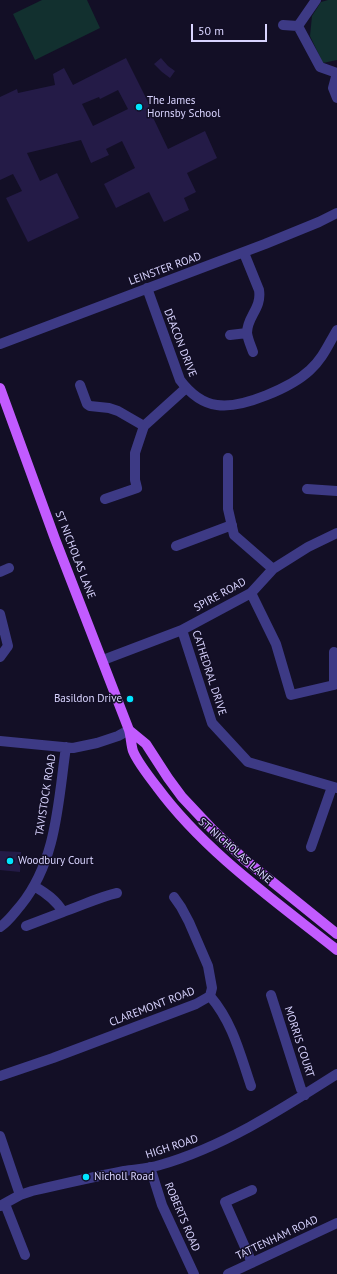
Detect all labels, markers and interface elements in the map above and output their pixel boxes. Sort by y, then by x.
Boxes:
scale bar [193,16,269,42]
text: 50 m [198,23,224,38]
place label: The James Hornsby School [147,94,220,120]
marker: The James Hornsby School [134,102,144,112]
street label: LEINSTER ROAD [127,250,203,288]
street label: DEACON DRIVE [161,307,199,379]
street label: ST NICHOLAS LANE [52,509,98,601]
street label: SPIRE ROAD [192,575,248,615]
street label: CATHEDRAL DRIVE [189,629,229,717]
place label: Basildon Drive [54,692,122,706]
marker: Basildon Drive [125,694,135,704]
street label: TAVISTOCK ROAD [33,753,59,837]
street label: ST NICHOLAS LANE [196,815,274,887]
place label: Woodbury Court [18,854,94,868]
marker: Woodbury Court [5,856,15,866]
street label: CLAREMONT ROAD [107,985,197,1029]
street label: MORRIS COURT [281,1005,317,1079]
street label: HIGH ROAD [144,1132,200,1162]
place label: Nicholl Road [94,1170,154,1184]
marker: Nicholl Road [81,1172,91,1182]
street label: ROBERTS ROAD [162,1181,202,1253]
street label: TATTENHAM ROAD [234,1213,320,1263]

